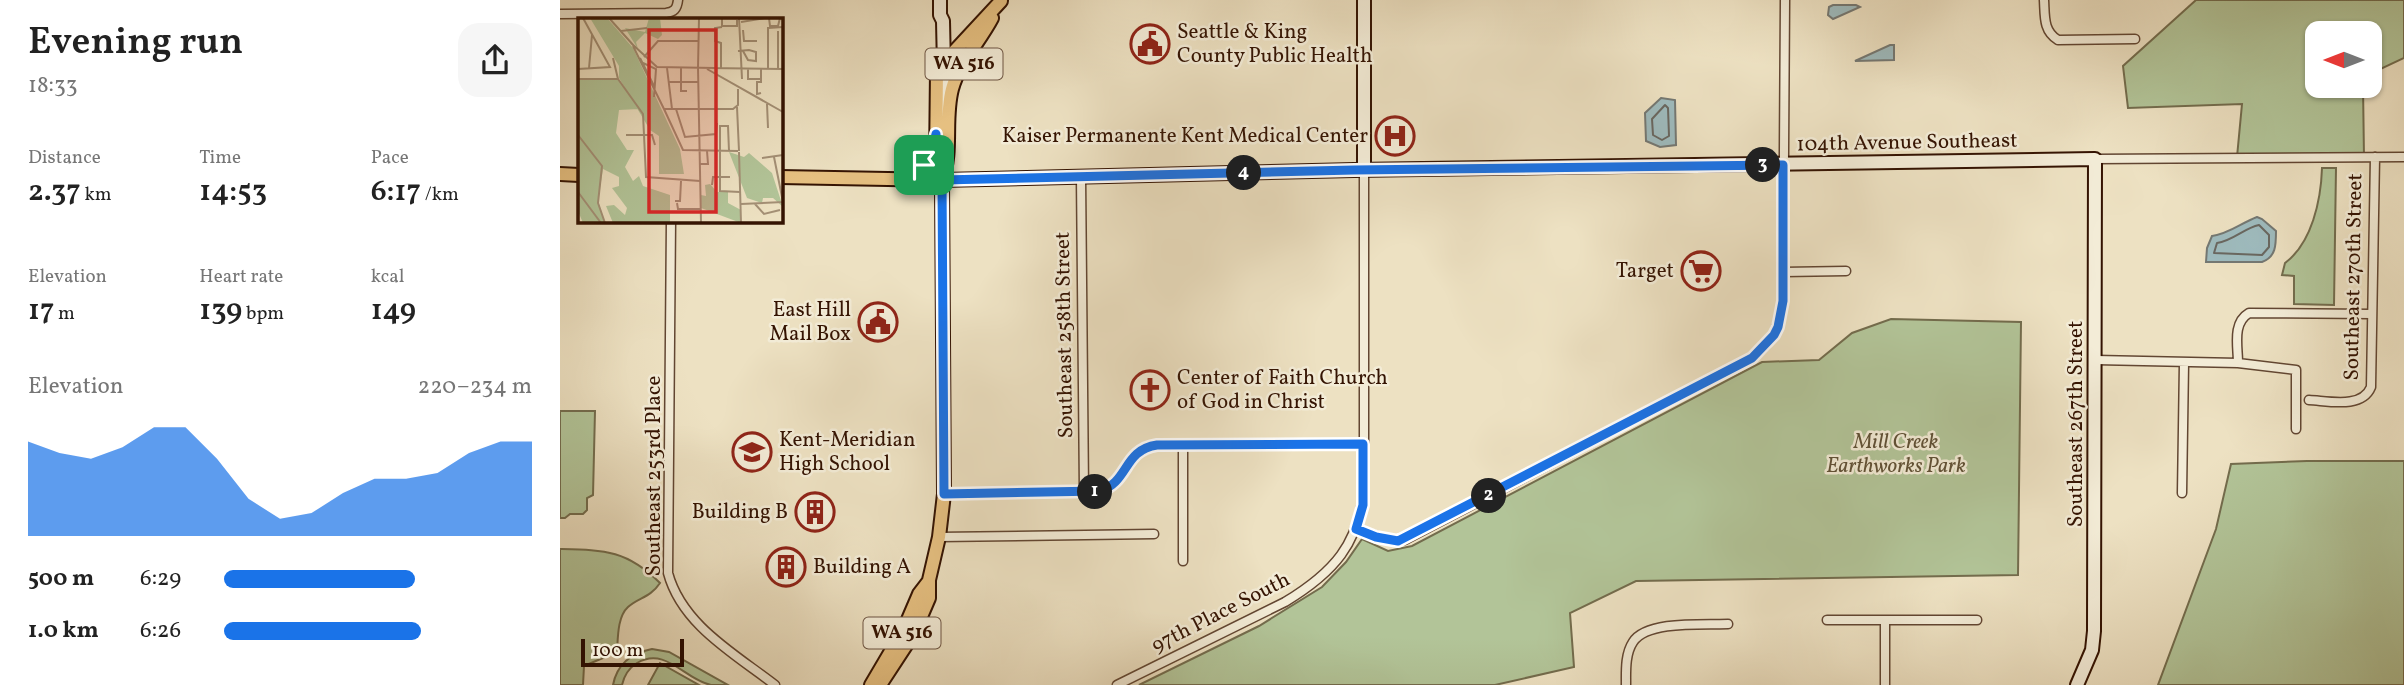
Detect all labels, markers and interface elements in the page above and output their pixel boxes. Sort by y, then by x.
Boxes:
text: Evening run [28,17,243,70]
inset map [578,18,782,222]
place label: Seattle & King County Public Health [1177,18,1372,71]
north arrow [2305,21,2382,98]
map controls [2305,21,2382,98]
button: share [458,23,532,97]
public building icon: Seattle & King County Public Health [1129,23,1171,65]
road number: WA 516 [926,48,1002,80]
text: 18:33 [28,70,77,102]
hospital icon: Kaiser Permanente Kent Medical Center [1374,115,1416,157]
place label: Kaiser Permanente Kent Medical Center [1002,122,1368,151]
street label: 104th Avenue Southeast [1796,127,2018,159]
pin [894,135,954,195]
text: Distance [28,145,101,171]
text: Time [199,145,241,171]
text: Pace [371,145,409,171]
icon: arrive [905,146,943,184]
pin: 3 [1746,148,1780,182]
text: 3 [1758,151,1767,177]
pin: 4 [1226,156,1262,190]
text: 4 [1238,159,1249,185]
text: 2.37 [28,171,81,213]
text: 14:53 [199,171,267,213]
text: 6:17 [371,171,421,213]
street label: Southeast 270th Street [2338,173,2370,381]
text: km [81,182,112,208]
text: /km [421,182,459,208]
street label: Southeast 258th Street [1049,231,1081,439]
supermarket icon: Target [1680,250,1722,292]
place label: Target [1616,257,1674,286]
text: Elevation [28,264,107,290]
text: Heart rate [199,264,283,290]
text: kcal [371,264,404,290]
text: 17 [28,290,54,332]
text: 139 [199,290,242,332]
text: 149 [371,290,416,332]
place label: East Hill Mail Box [769,296,851,349]
text: m [54,301,75,327]
text: bpm [242,301,284,327]
public building icon: East Hill Mail Box [857,301,899,343]
street label: Southeast 267th Street [2062,321,2091,527]
place label: Center of Faith Church of God in Christ [1177,364,1388,417]
church icon: Center of Faith Church of God in Christ [1129,369,1171,411]
text: Elevation [28,371,124,403]
text: 220–234 m [418,371,532,403]
street label: Southeast 253rd Place [640,376,669,576]
place label: Kent-Meridian High School [779,426,916,479]
park label: Mill Creek Earthworks Park [1826,428,1966,481]
school or university icon: Kent-Meridian High School [731,431,773,473]
pin: 1 [1078,475,1112,510]
text: 1 [1091,478,1098,504]
pin: 2 [1472,478,1506,514]
text: 2 [1484,482,1493,508]
building icon: Building B [794,491,836,533]
place label: Building B [692,498,788,527]
building icon: Building A [765,546,807,588]
place label: Building A [813,553,911,582]
text: 500 m [28,563,94,595]
text: 6:29 [140,563,181,595]
street label: 97th Place South [1147,566,1295,660]
text: 1.0 km [28,615,99,647]
text: 6:26 [140,615,181,647]
road number: WA 516 [864,618,940,648]
scale bar [581,636,684,668]
text: 100 m [592,638,643,664]

